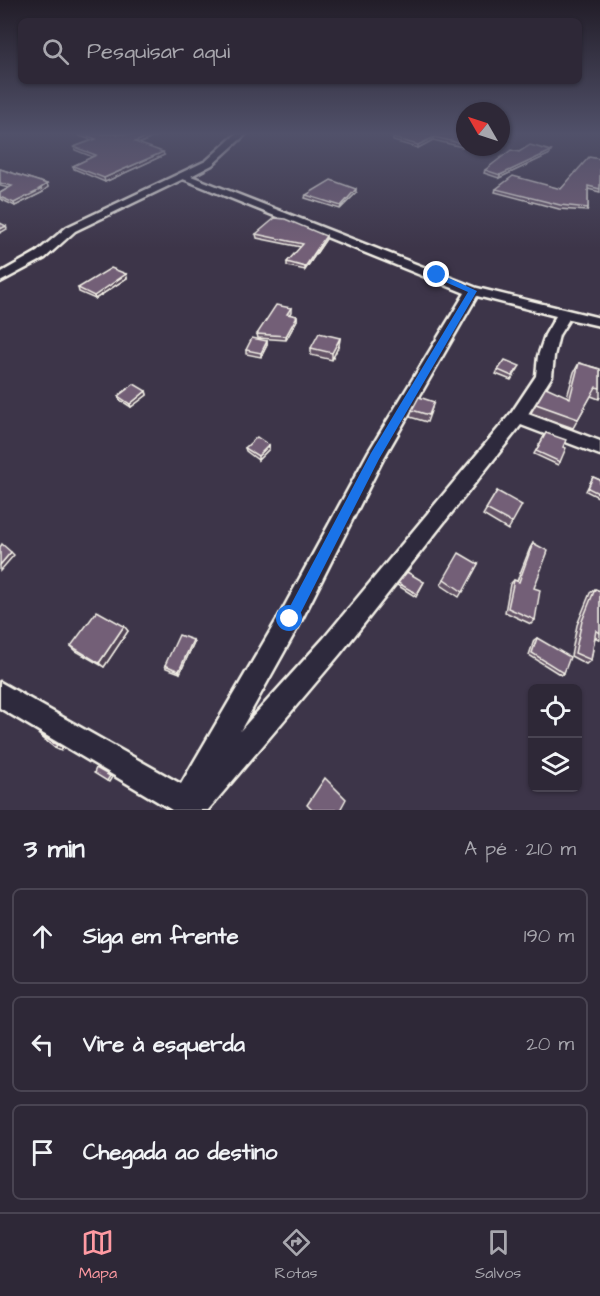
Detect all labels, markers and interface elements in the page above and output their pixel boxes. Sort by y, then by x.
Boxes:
search box [18,18,582,84]
icon: search [39,35,72,68]
text: Pesquisar aqui [87,36,230,67]
north arrow [456,102,510,156]
route end [423,261,449,287]
route start [276,605,302,631]
map controls [528,684,582,792]
button: locate [528,684,582,738]
button: layers [528,738,582,792]
text: 3 min [24,831,85,867]
text: A pé · 210 m [464,835,576,863]
icon: ahead [26,920,59,953]
text: Siga em frente [83,921,239,952]
text: 190 m [524,922,574,950]
icon: left [26,1028,59,1061]
text: Vire à esquerda [83,1029,245,1060]
text: 20 m [526,1030,574,1058]
icon: arrive [26,1136,59,1169]
text: Chegada ao destino [83,1137,277,1168]
tab: Mapa [79,1226,117,1284]
tab: Rotas [275,1226,318,1284]
tab: Salvos [475,1226,521,1284]

